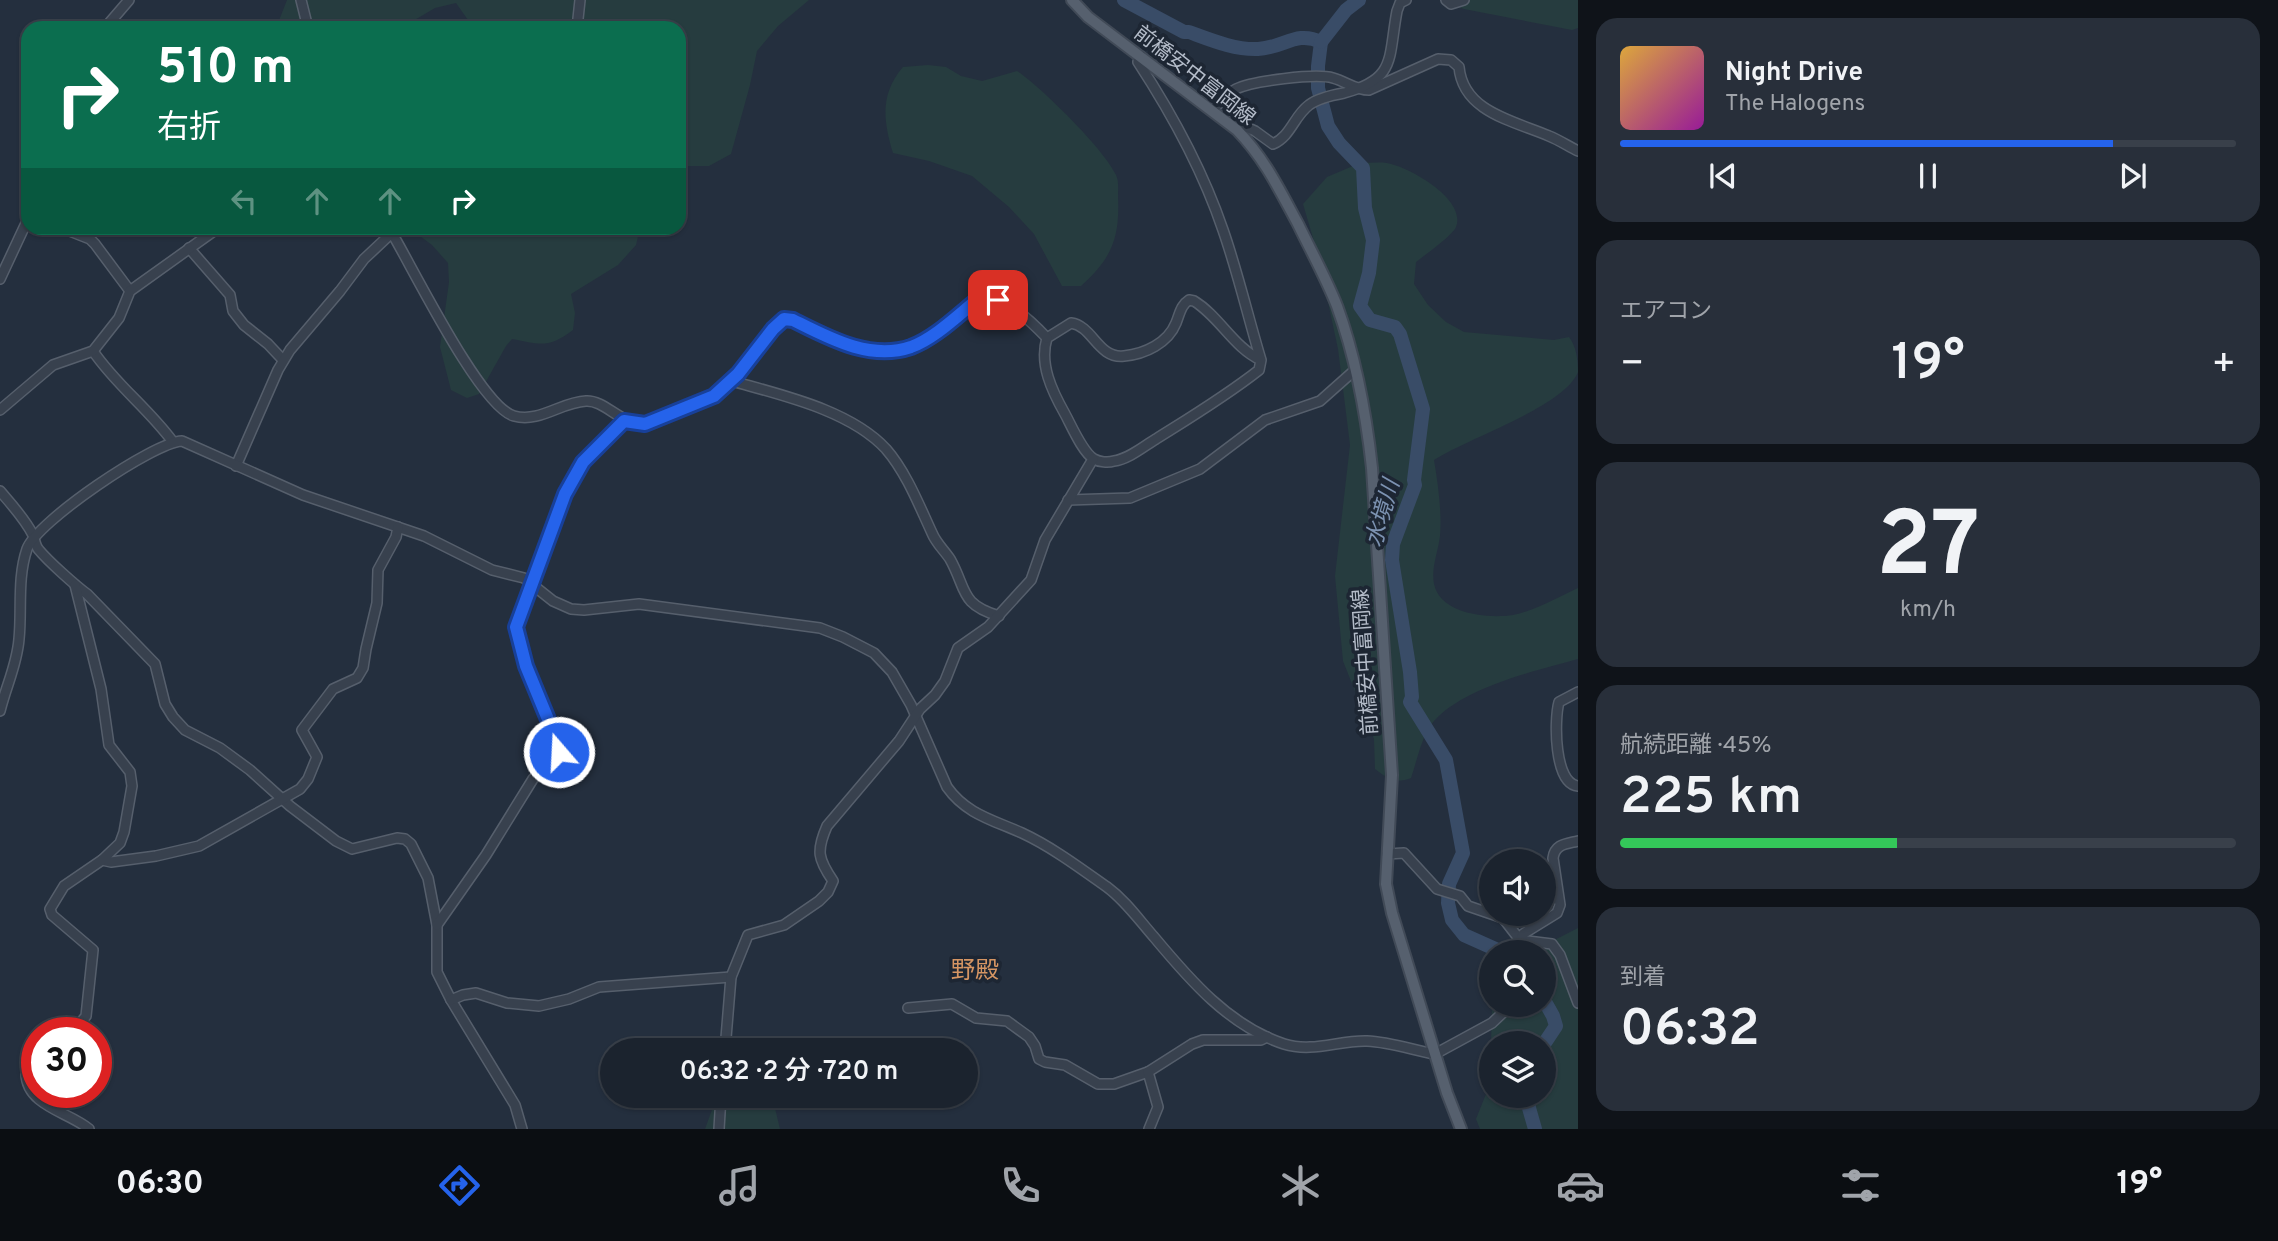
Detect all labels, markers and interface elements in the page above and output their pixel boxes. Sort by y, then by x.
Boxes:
street label: 前橋安中富岡線 [1128,20,1260,132]
text: 510 m [157,39,294,101]
icon: right [42,49,133,140]
text: Night Drive [1725,57,1863,90]
text: The Halogens [1725,90,1865,119]
text: 右折 [157,109,221,149]
icon: previous [1704,157,1742,195]
icon: pause [1909,157,1947,195]
icon: next [2114,157,2152,195]
icon: left [225,182,263,220]
icon: ahead [298,182,336,220]
icon: ahead [371,182,409,220]
icon: right [444,182,482,220]
pin [968,270,1028,330]
icon: arrive [979,281,1017,319]
text: エアコン [1620,298,1712,327]
text: 19° [1891,332,1965,398]
text: − [1620,341,1645,390]
text: + [2211,341,2236,390]
water label: 水境川 [1361,474,1409,551]
text: 27 [1876,493,1980,608]
street label: 前橋安中富岡線 [1348,588,1385,736]
text: km/h [1900,596,1956,625]
position arrow [522,715,596,789]
text: 航続距離 · 45% [1620,732,1771,761]
text: 225 km [1620,766,1802,832]
map controls [1479,849,1556,1108]
button: sound [1479,849,1556,926]
button: search [1479,940,1556,1017]
district label: 野殿 [951,957,999,987]
text: 到着 [1620,964,1666,993]
text: 06:32 [1620,998,1760,1064]
speed limit sign: 30 [21,1017,112,1108]
button: layers [1479,1031,1556,1108]
text: 06:32 · 2 分 · 720 m [680,1056,898,1089]
icon: directions [435,1161,484,1210]
icon: music [715,1161,764,1210]
icon: phone [996,1161,1045,1210]
icon: climate [1276,1161,1325,1210]
icon: car [1556,1161,1605,1210]
icon: filters [1836,1161,1885,1210]
text: 06:30 [116,1165,204,1205]
text: 19° [2117,1165,2162,1205]

